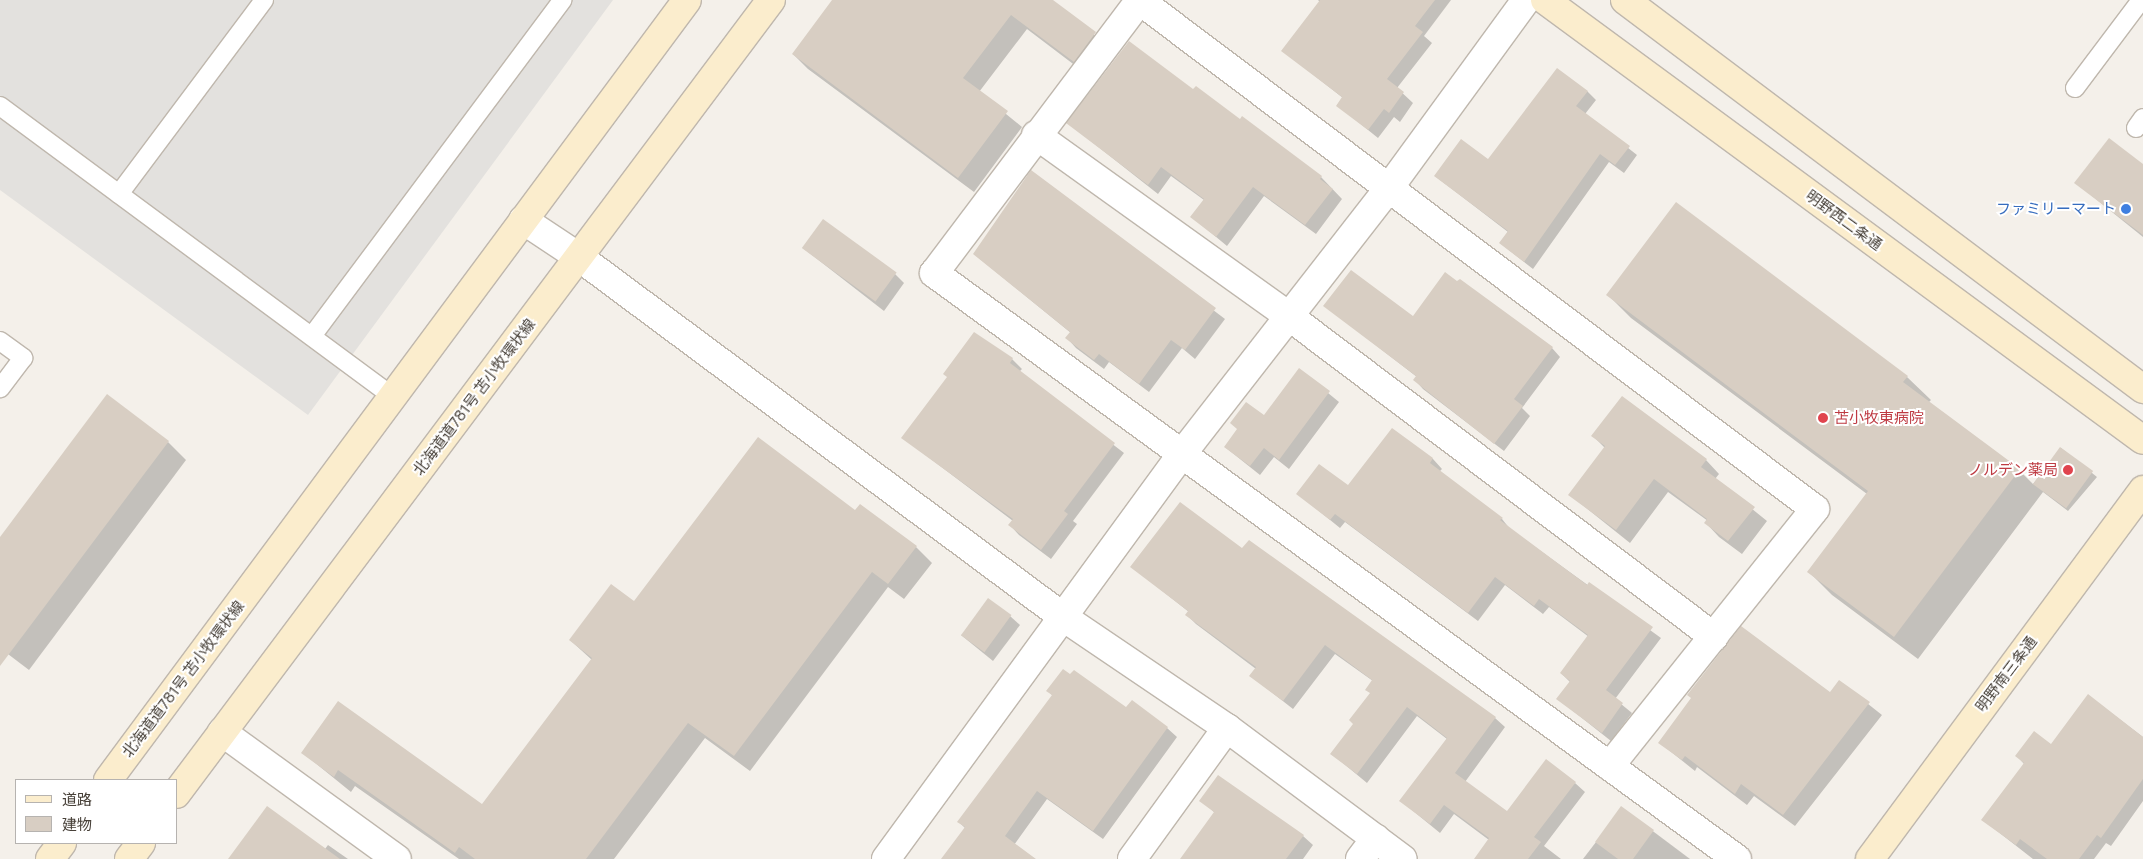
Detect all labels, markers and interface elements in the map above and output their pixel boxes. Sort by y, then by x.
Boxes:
street label: 明野西二条通 [1802,186,1886,254]
place label: ファミリーマート [1996,200,2116,218]
marker: ファミリーマート [2120,203,2132,215]
street label: 北海道道781号 苫小牧環状線 [409,315,539,479]
place label: 苫小牧東病院 [1834,409,1924,427]
marker: 苫小牧東病院 [1816,411,1830,425]
place label: ノルデン薬局 [1968,461,2058,479]
marker: ノルデン薬局 [2062,464,2074,476]
street label: 北海道道781号 苫小牧環状線 [118,597,248,761]
street label: 明野南三条通 [1972,633,2040,715]
legend [15,779,178,844]
text: 道路 [62,790,92,808]
text: 建物 [62,815,92,833]

